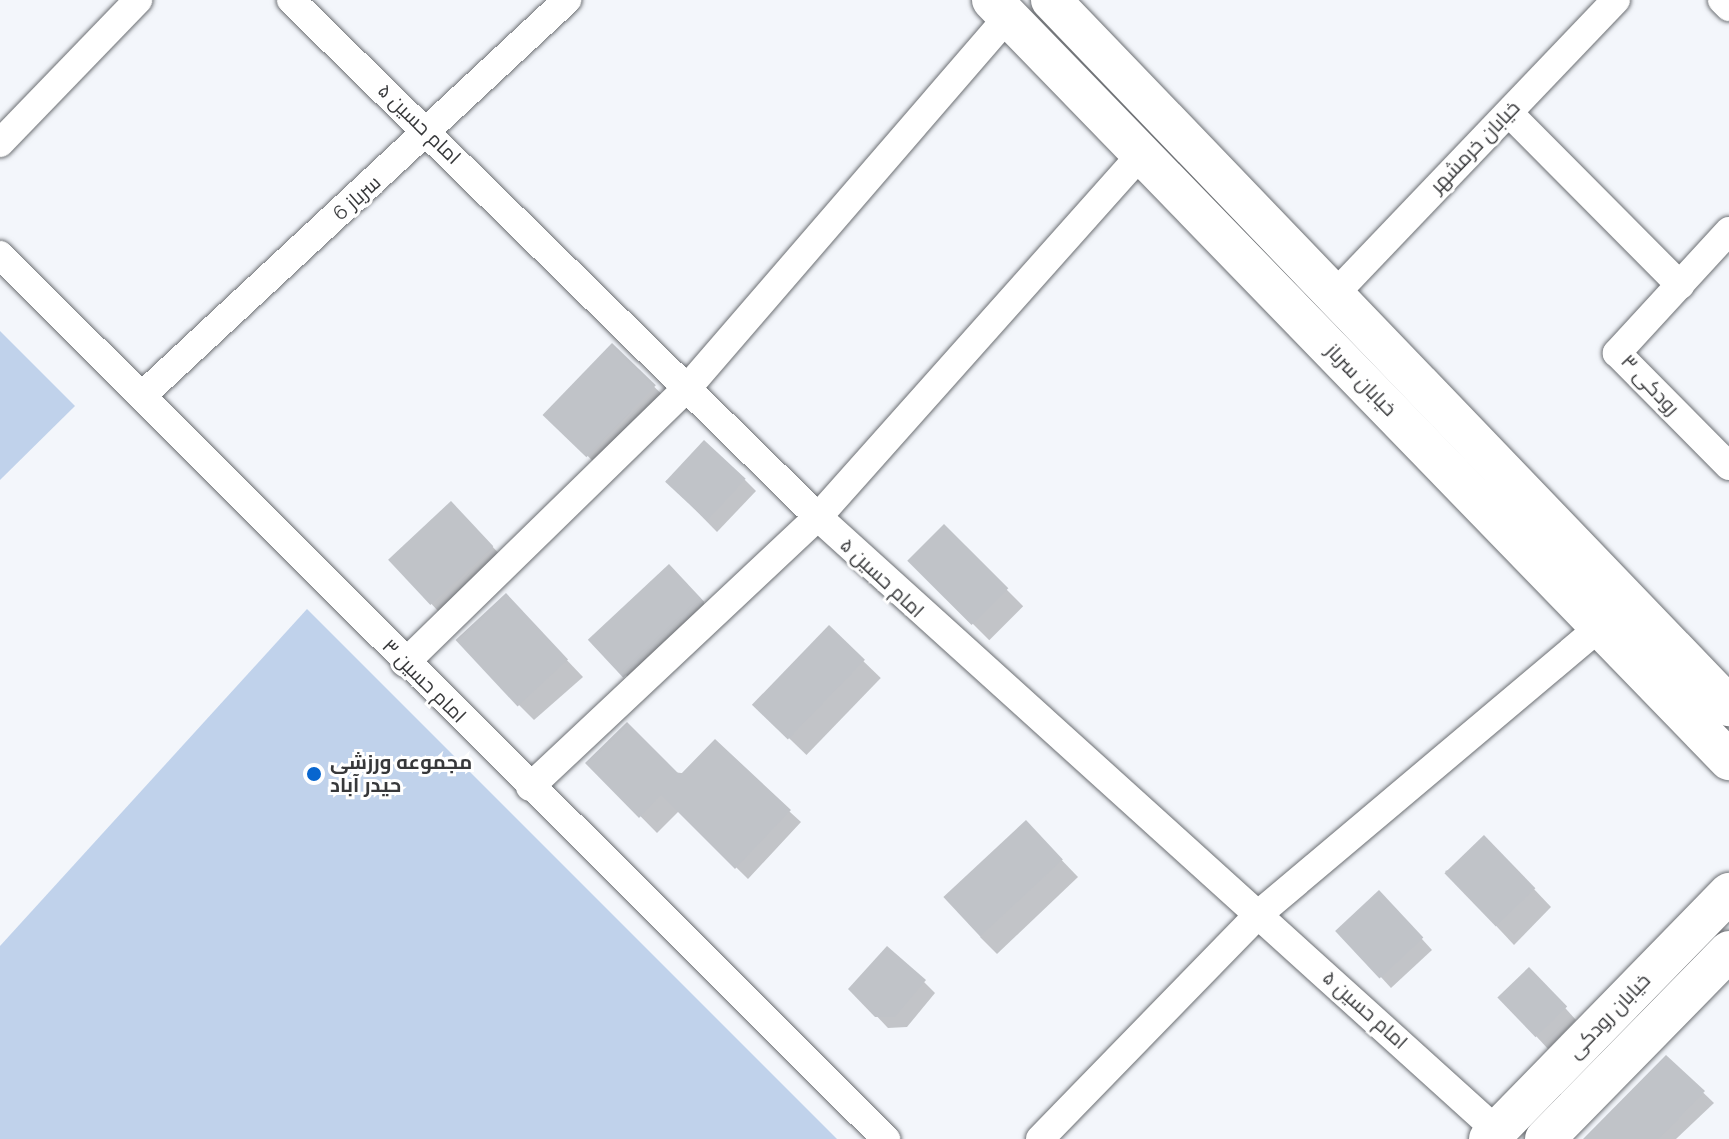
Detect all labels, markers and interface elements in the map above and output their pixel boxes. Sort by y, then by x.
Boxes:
street label: امام حسین ۵ [373,79,465,169]
street label: خیابان خرمشهر [1425,96,1525,198]
street label: سرباز 6 [328,170,386,226]
street label: خیابان سرباز [1321,339,1401,421]
street label: رودکی ۳ [1616,350,1684,420]
street label: امام حسین ۵ [835,533,929,623]
street label: امام حسین ۳ [377,634,471,728]
place label: مجموعه ورزشی حیدر آباد [330,750,472,797]
marker: مجموعه ورزشی حیدر آباد [305,765,323,783]
street label: امام حسین ۵ [1318,966,1412,1054]
street label: خیابان رودکی [1563,969,1655,1063]

